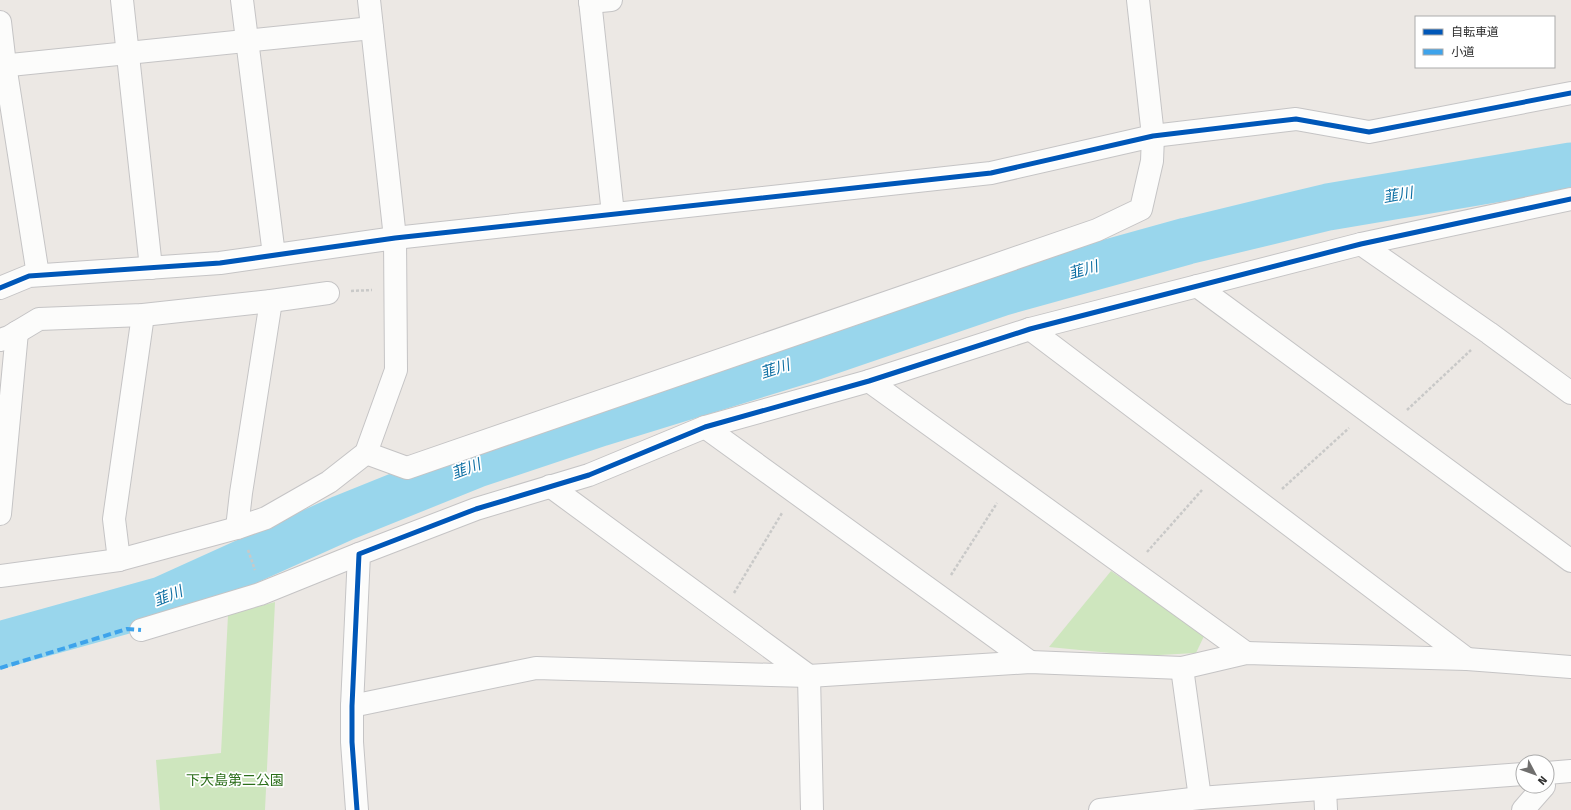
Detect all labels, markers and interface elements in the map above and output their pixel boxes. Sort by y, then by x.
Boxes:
legend [1415,16,1555,68]
text: 自転車道 [1451,25,1499,39]
text: 小道 [1451,45,1475,59]
water label: 韮川 [1382,183,1416,206]
water label: 韮川 [1066,257,1102,283]
water label: 韮川 [758,355,794,382]
water label: 韮川 [449,455,485,483]
water label: 韮川 [151,581,187,610]
north arrow [1515,754,1555,794]
park label: 下大島第二公園 [186,772,284,789]
text: N [1535,773,1549,787]

